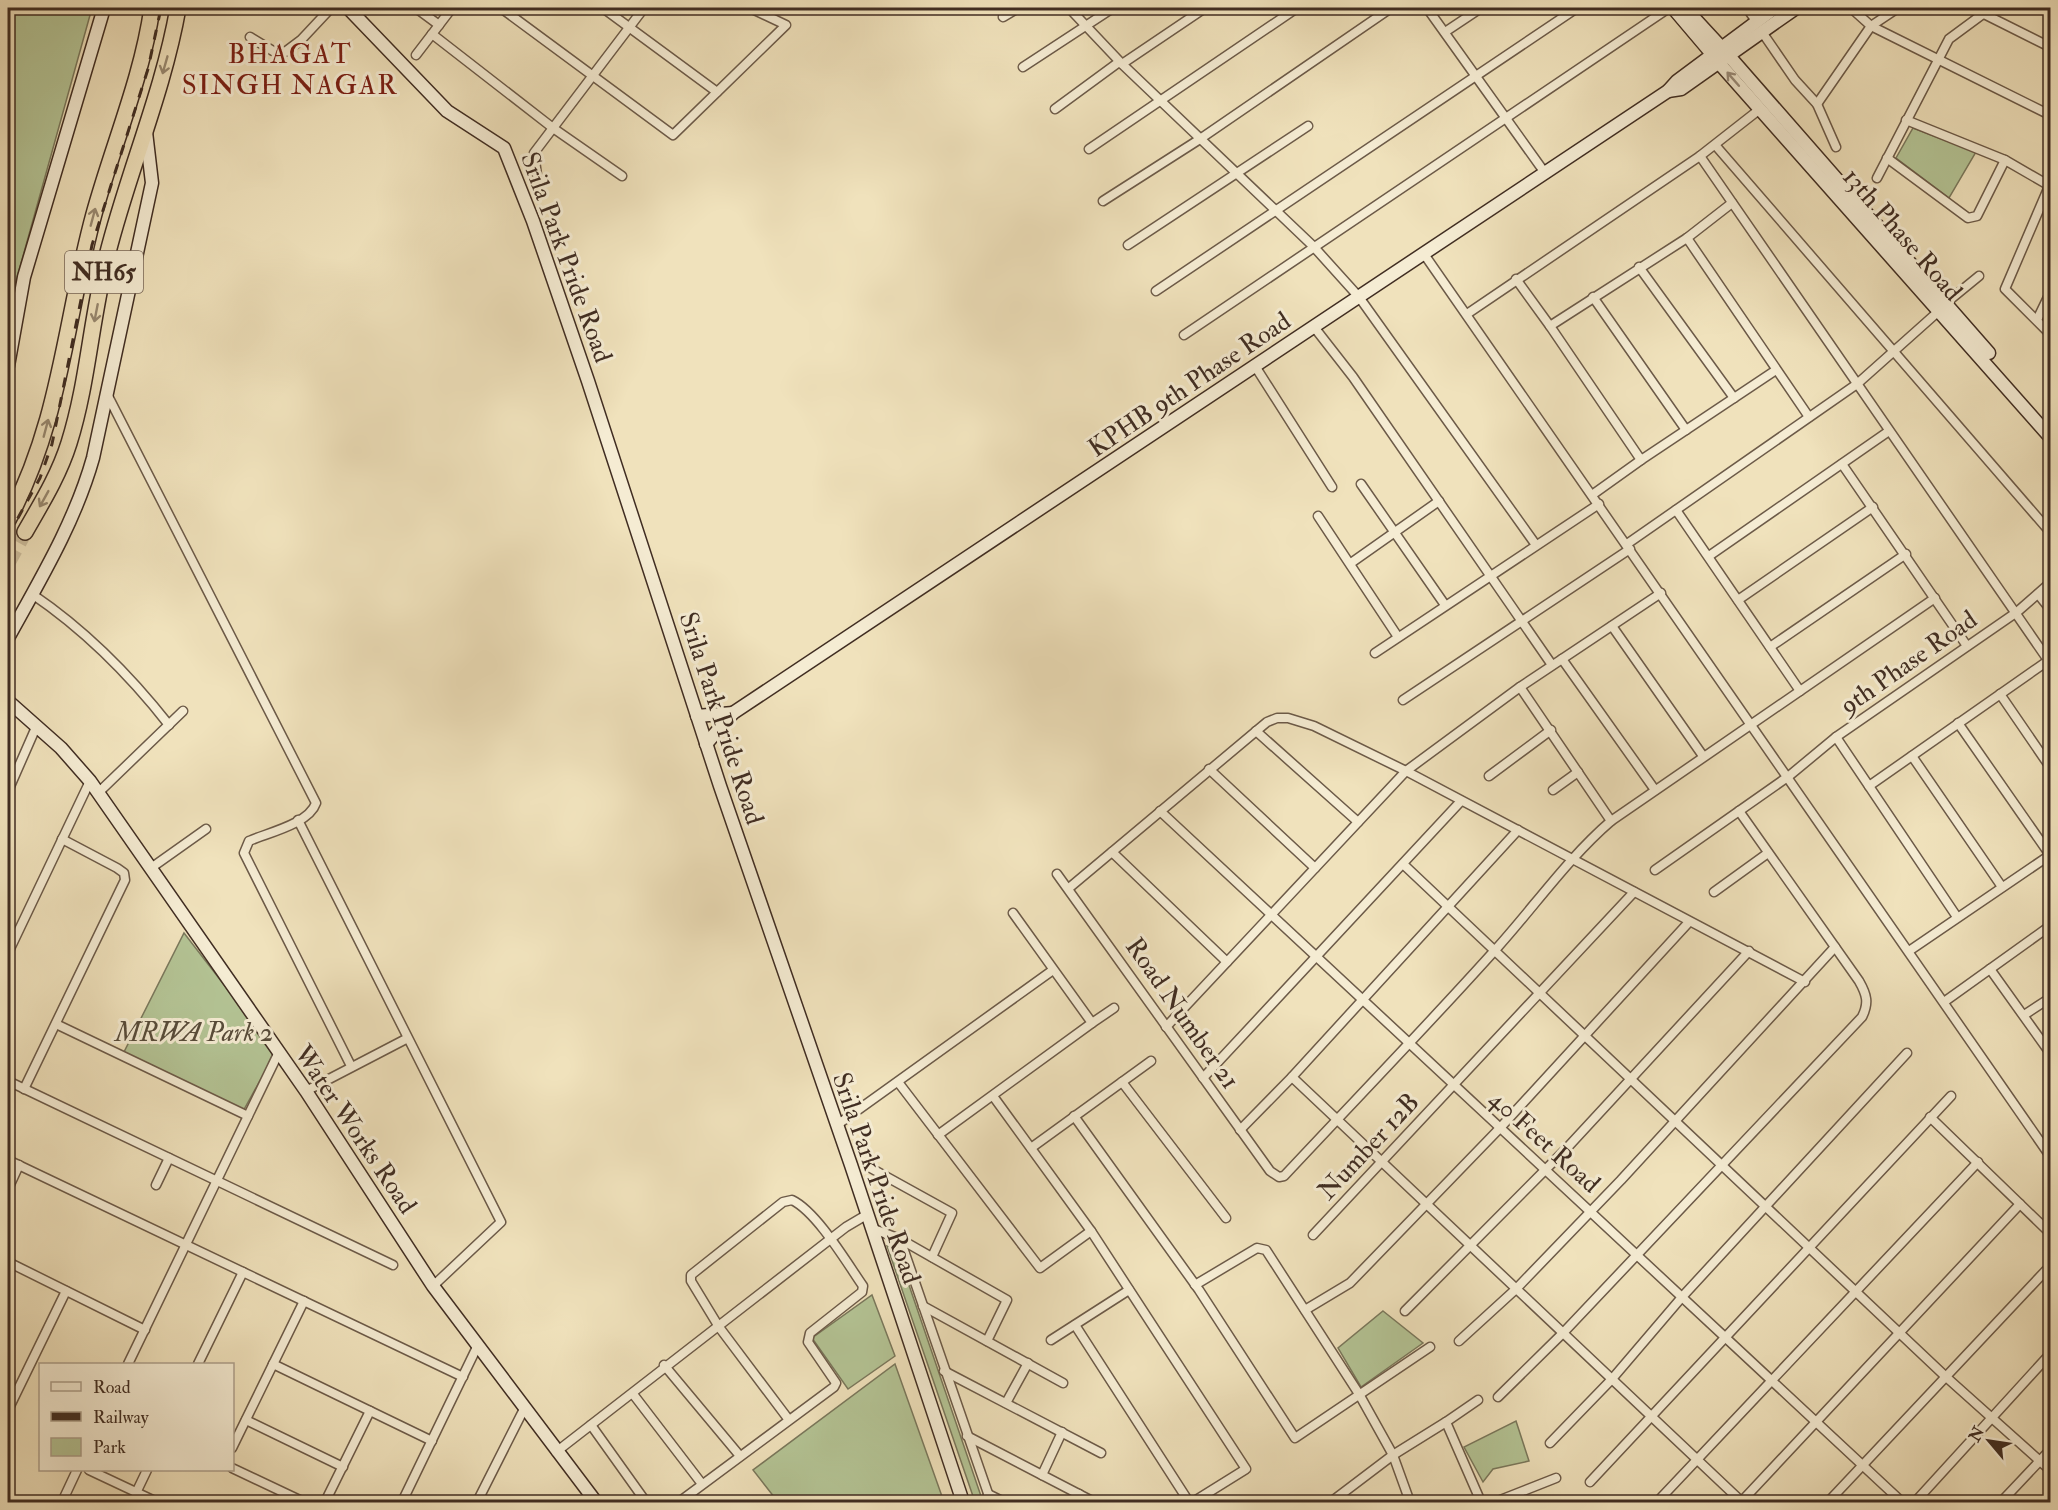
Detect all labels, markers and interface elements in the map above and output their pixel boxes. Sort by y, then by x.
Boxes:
district label: BHAGAT SINGH NAGAR [182,38,398,102]
one-way arrow [159,55,171,74]
one-way arrow [1726,72,1740,87]
street label: Srila Park Pride Road [513,148,619,367]
street label: 13th Phase Road [1836,162,1969,308]
one-way arrow [88,208,100,227]
road number: NH65 [65,251,143,293]
one-way arrow [90,302,101,322]
street label: KPHB 9th Phase Road [1082,305,1297,464]
one-way arrow [41,419,53,438]
one-way arrow [37,491,49,508]
street label: 9th Phase Road [1832,604,1983,723]
street label: Srila Park Pride Road [672,608,771,829]
street label: Road Number 21 [1118,932,1246,1095]
park label: MRWA Park 2 [113,1017,273,1049]
street label: Water Works Road [286,1038,423,1220]
street label: Srila Park Pride Road [825,1068,927,1288]
street label: 40 Feet Road [1482,1084,1607,1200]
street label: Number 12B [1311,1087,1426,1207]
legend [39,1363,234,1471]
text: Road [93,1376,131,1399]
text: Railway [93,1406,150,1429]
north arrow [1959,1411,2019,1471]
text: N [1964,1423,1989,1446]
text: Park [93,1436,126,1459]

